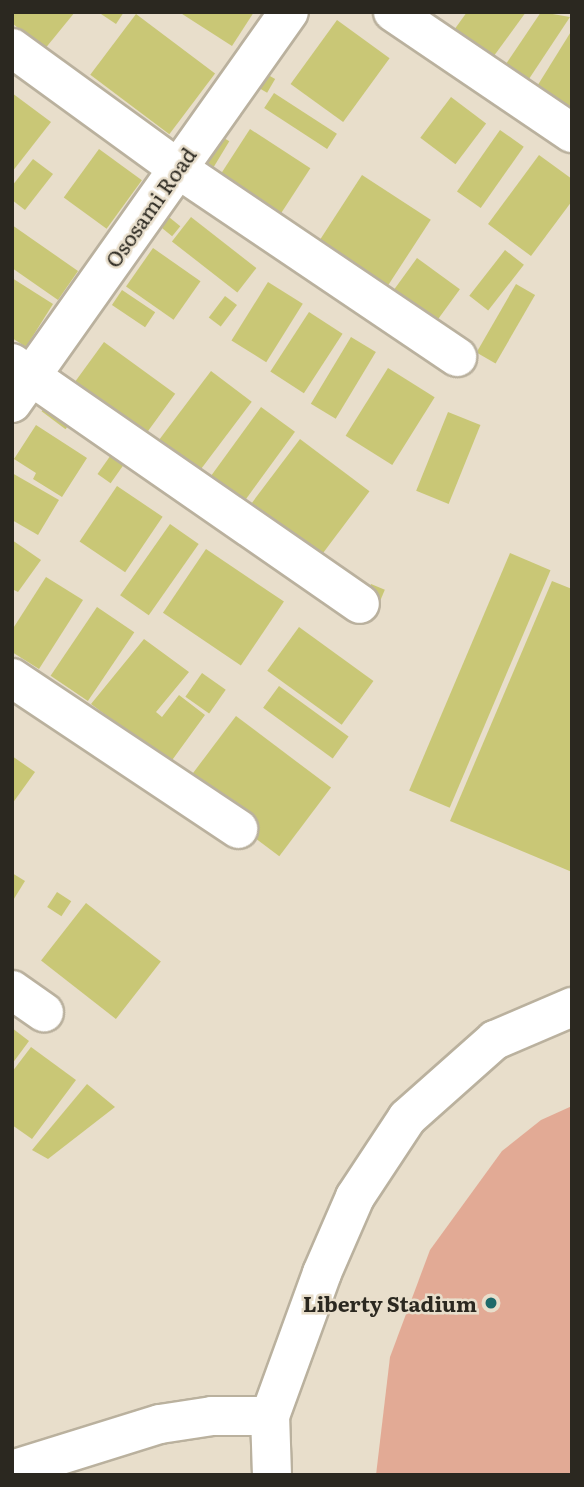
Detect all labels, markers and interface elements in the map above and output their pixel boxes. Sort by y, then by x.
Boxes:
street label: Ososami Road [99,142,201,272]
place label: Liberty Stadium [303,1290,477,1316]
marker: Liberty Stadium [483,1295,499,1311]

